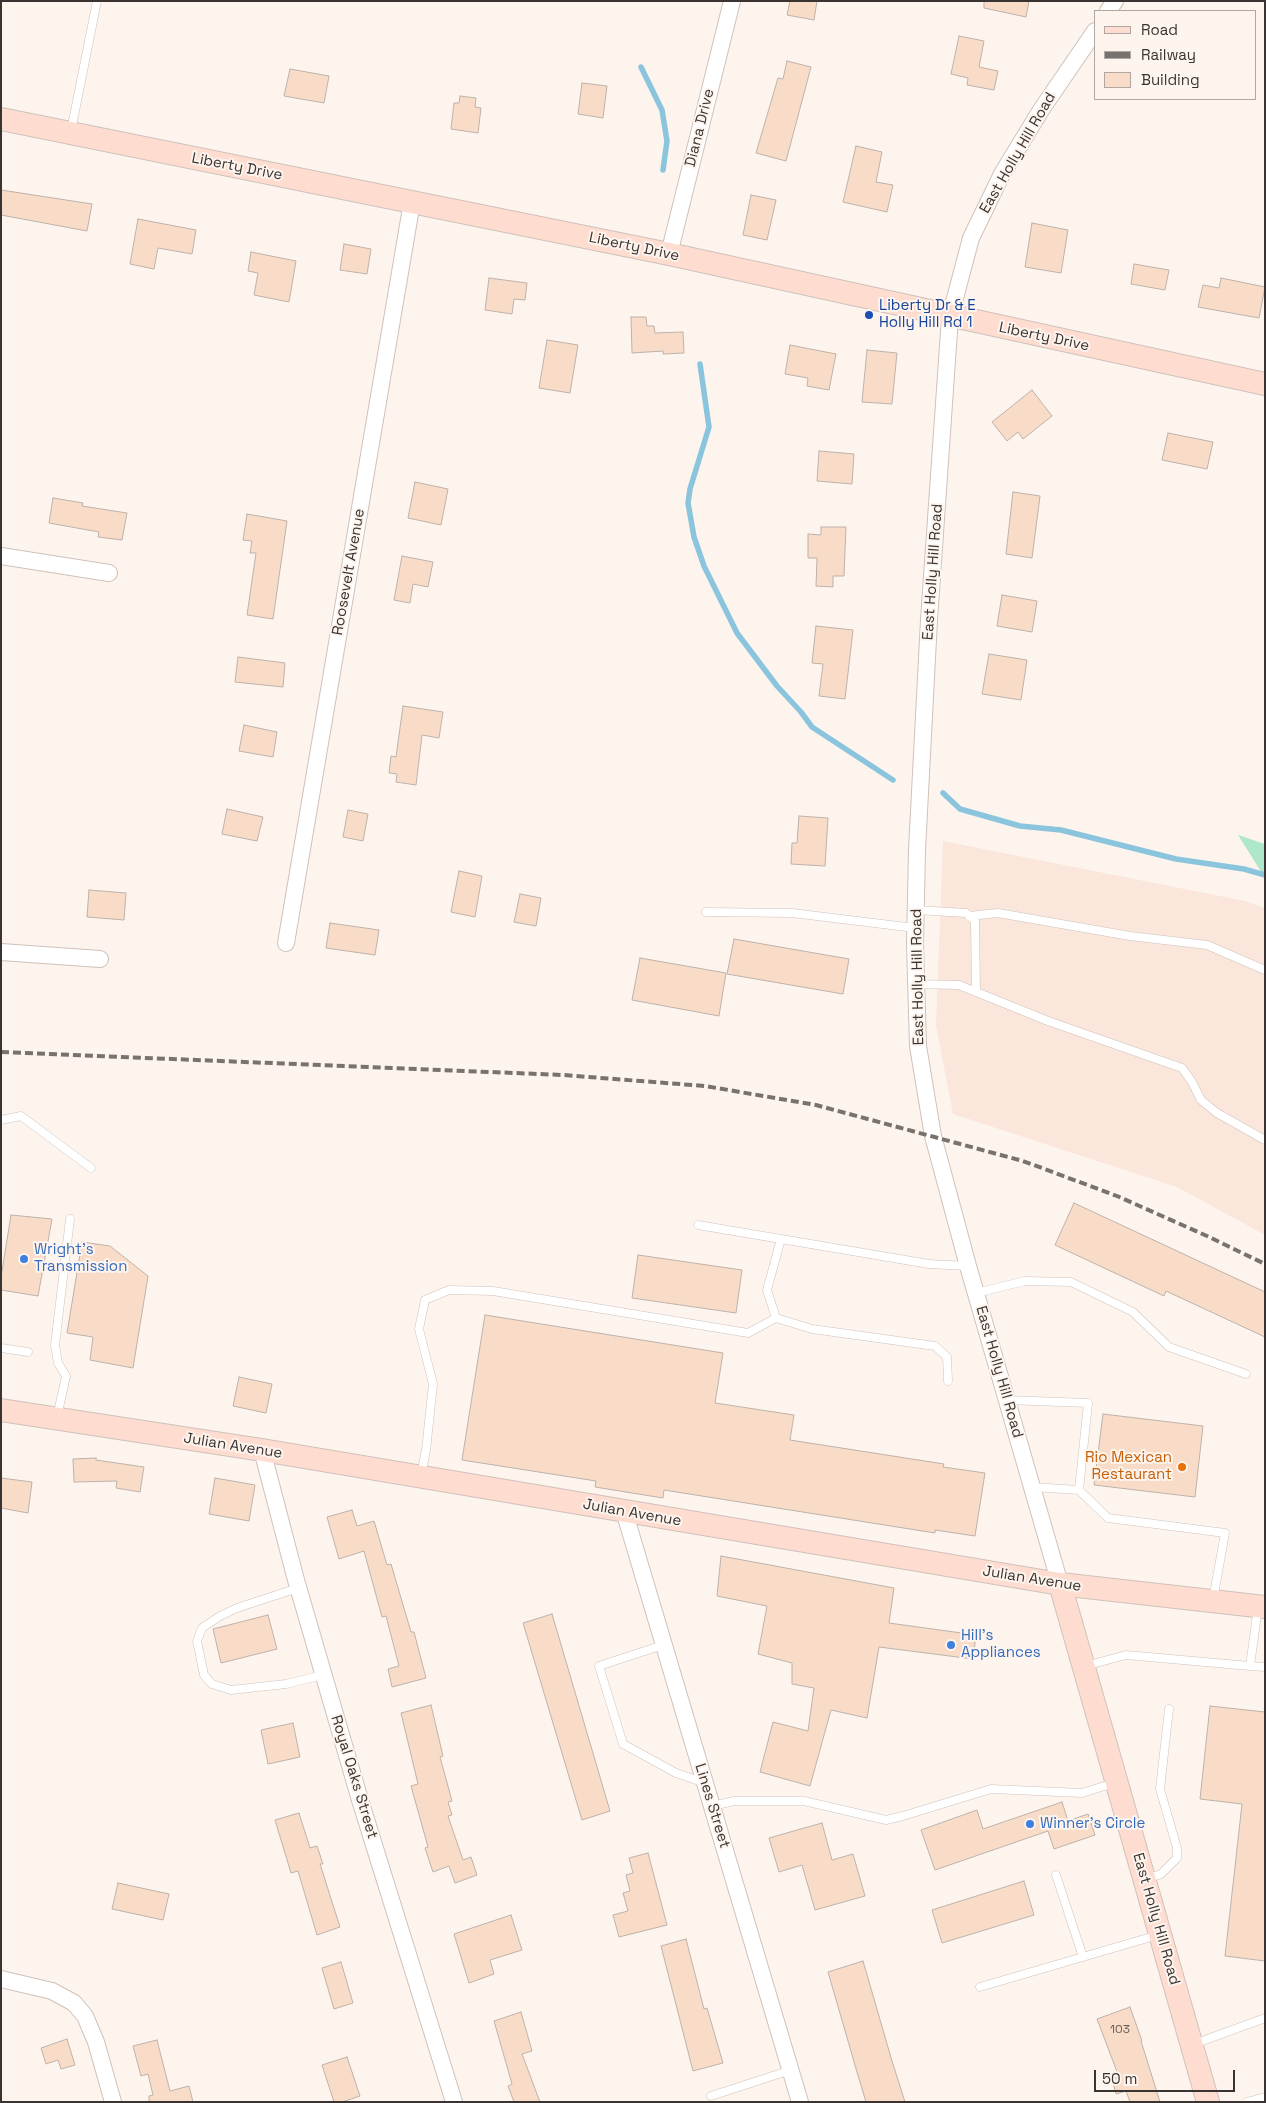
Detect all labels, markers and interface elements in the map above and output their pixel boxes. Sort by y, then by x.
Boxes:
legend [1094,10,1256,100]
text: Road [1141,20,1178,39]
text: Railway [1141,45,1196,64]
text: Building [1141,70,1200,89]
street label: Diana Drive [682,87,718,169]
street label: East Holly Hill Road [976,89,1060,217]
street label: Liberty Drive [190,149,284,185]
street label: Liberty Drive [587,229,681,265]
place label: Liberty Dr & E Holly Hill Rd 1 [879,297,976,332]
marker: Liberty Dr & E Holly Hill Rd 1 [863,309,875,321]
street label: Liberty Drive [997,319,1091,355]
street label: East Holly Hill Road [919,503,947,641]
street label: Roosevelt Avenue [329,507,369,637]
street label: East Holly Hill Road [908,909,928,1045]
place label: Wright's Transmission [34,1241,127,1276]
marker: Wright's Transmission [18,1253,30,1265]
street label: East Holly Hill Road [972,1304,1026,1440]
street label: Julian Avenue [182,1429,284,1463]
place label: Rio Mexican Restaurant [1085,1449,1172,1484]
marker: Rio Mexican Restaurant [1176,1461,1188,1473]
street label: Julian Avenue [581,1495,683,1531]
street label: Julian Avenue [981,1562,1083,1596]
place label: Hill's Appliances [961,1627,1041,1662]
marker: Hill's Appliances [945,1639,957,1651]
street label: Royal Oaks Street [327,1713,381,1841]
street label: Lines Street [691,1762,733,1850]
place label: Winner's Circle [1040,1815,1145,1833]
marker: Winner's Circle [1024,1818,1036,1830]
street label: East Holly Hill Road [1129,1851,1183,1987]
house number: 103 [1110,2023,1130,2037]
scale bar [1096,2060,1237,2092]
text: 50 m [1102,2069,1137,2088]

